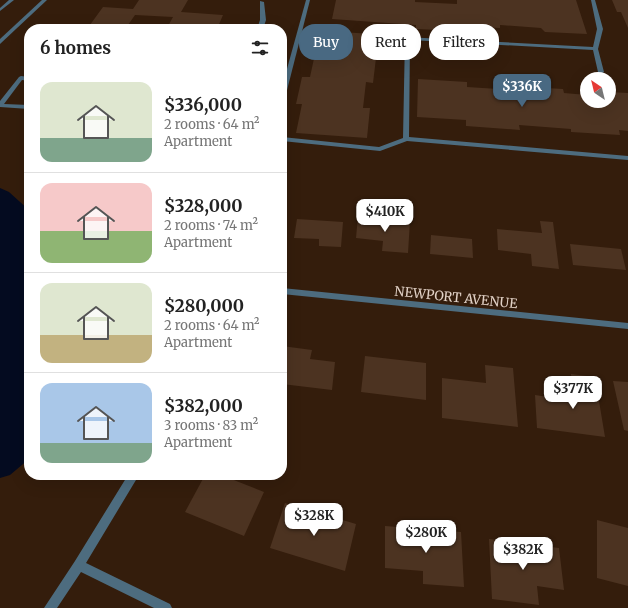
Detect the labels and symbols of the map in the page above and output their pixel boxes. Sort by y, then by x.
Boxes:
north arrow [580,72,616,108]
pin: $336K [494,74,550,108]
pin: $410K [357,199,413,233]
street label: NEWPORT AVENUE [394,283,519,312]
pin: $377K [545,376,601,410]
pin: $328K [286,503,342,537]
pin: $280K [398,520,454,554]
pin: $382K [495,537,551,571]

